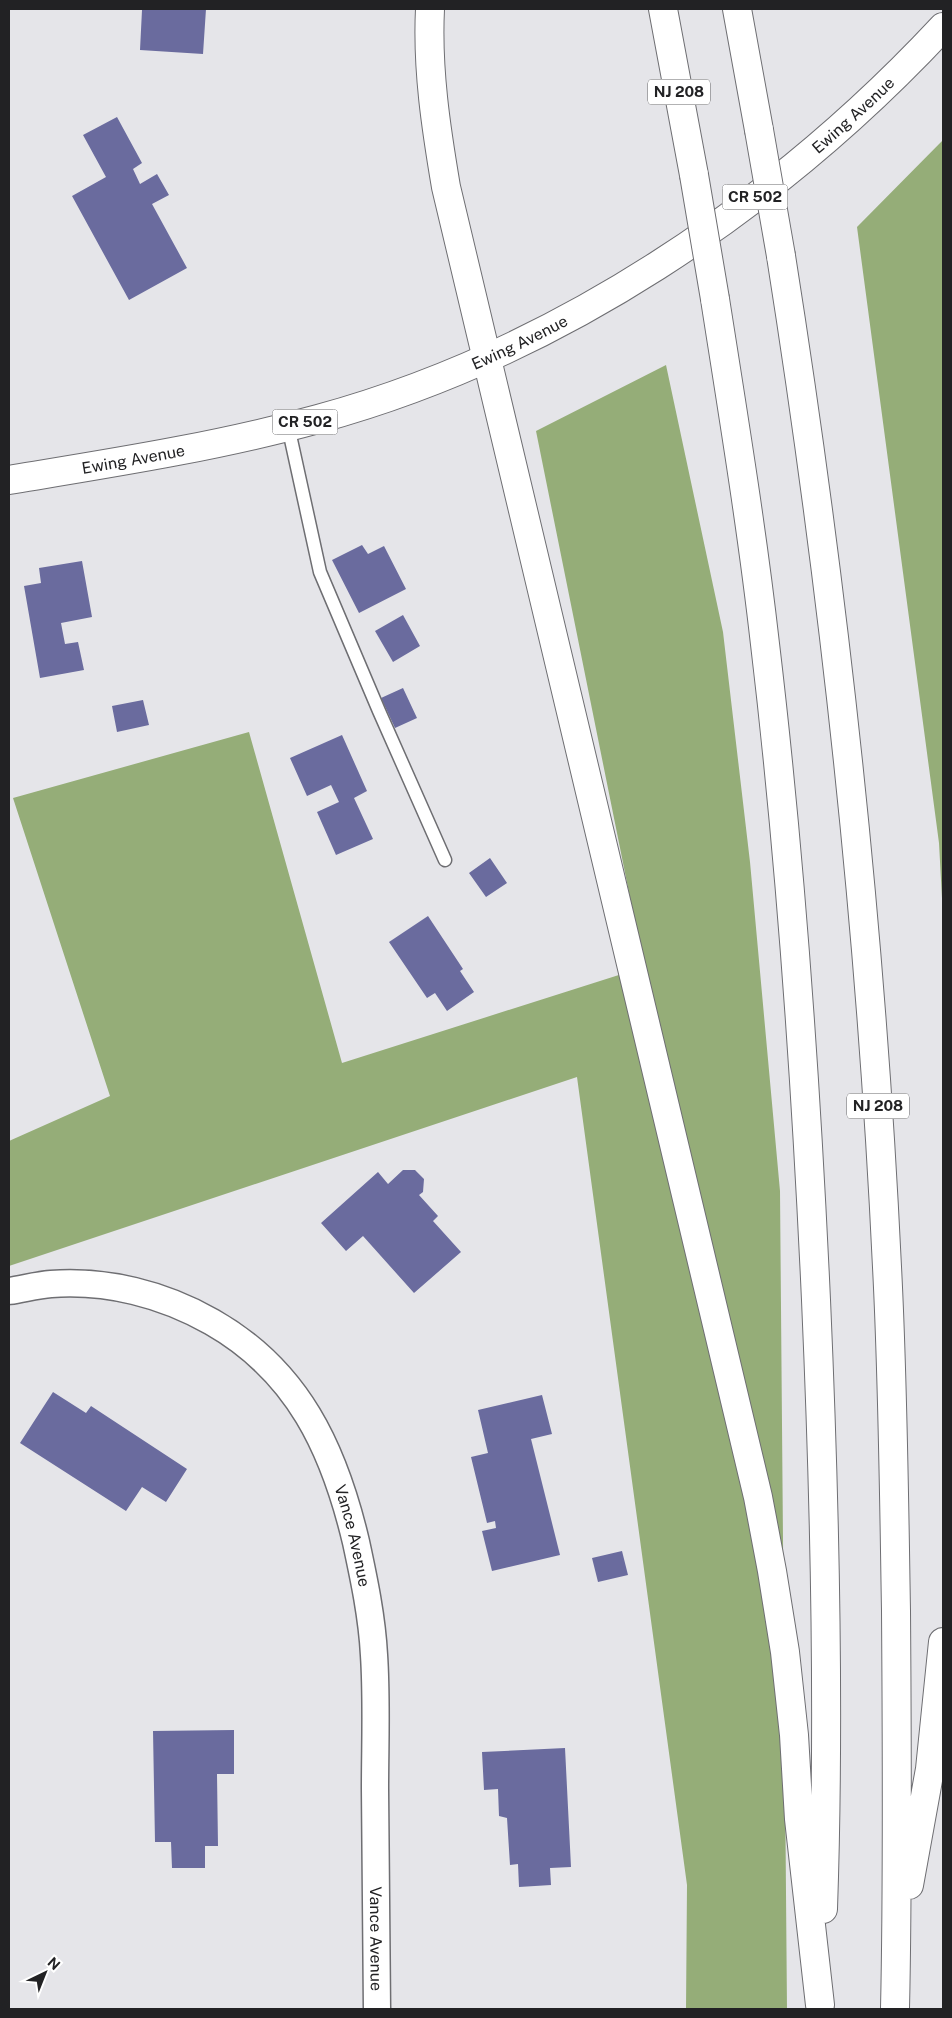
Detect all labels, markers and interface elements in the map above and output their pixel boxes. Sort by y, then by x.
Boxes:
street label: Ewing Avenue [808,73,898,157]
road number: NJ 208 [648,80,710,104]
road number: CR 502 [722,184,788,210]
street label: Ewing Avenue [469,311,571,374]
road number: CR 502 [272,410,338,434]
street label: Ewing Avenue [80,441,186,478]
road number: NJ 208 [847,1094,909,1118]
street label: Vance Avenue [330,1482,374,1589]
street label: Vance Avenue [366,1886,386,1991]
north arrow [20,1948,70,1998]
text: N [44,1954,63,1973]

